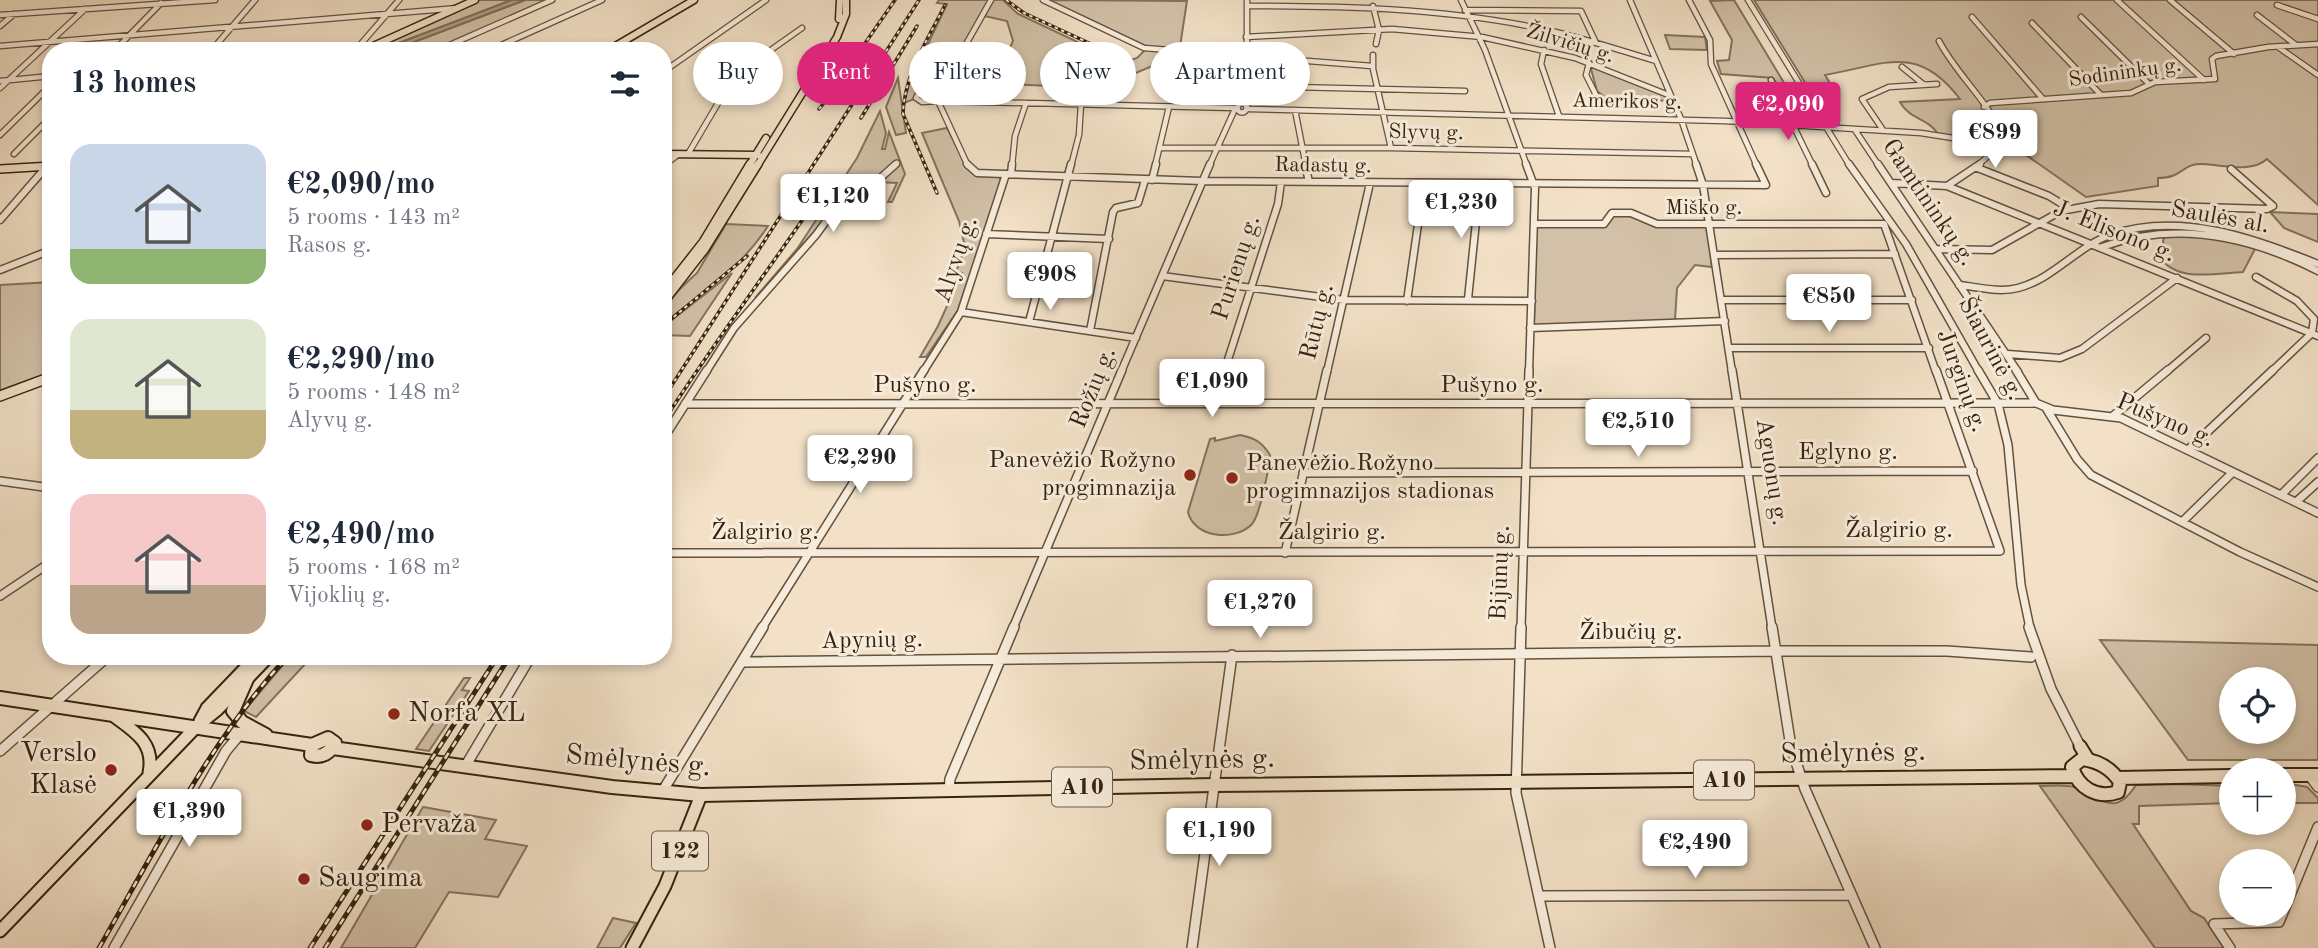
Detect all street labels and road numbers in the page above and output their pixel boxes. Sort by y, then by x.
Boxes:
street label: Žilvičių g. [1523,17,1618,67]
street label: Sodininkų g. [2067,55,2183,91]
street label: Amerikos g. [1572,91,1682,113]
street label: Slyvų g. [1388,122,1464,144]
street label: Gamtininkų g. [1877,135,1979,271]
street label: Radastų g. [1274,155,1372,177]
street label: J. Elisono g. [2049,197,2179,267]
street label: Miško g. [1666,198,1742,219]
street label: Saulės al. [2169,198,2271,238]
street label: Purienų g. [1209,213,1265,323]
street label: Alyvų g. [931,214,983,306]
street label: Rūtų g. [1297,281,1339,363]
street label: Šiaurinė g. [1953,291,2031,404]
street label: Jurginų g. [1931,327,1991,435]
street label: Rožių g. [1067,344,1121,432]
street label: Pušyno g. [873,374,977,398]
street label: Pušyno g. [1440,374,1544,398]
street label: Pušyno g. [2113,390,2217,452]
street label: Aguonų g. [1751,417,1791,527]
street label: Eglyno g. [1798,441,1898,465]
street label: Žalgirio g. [1845,515,1953,543]
street label: Žalgirio g. [711,517,819,545]
street label: Žalgirio g. [1278,517,1386,545]
street label: Bijūnų g. [1487,525,1515,621]
street label: Žibučių g. [1579,617,1683,645]
street label: Apynių g. [821,628,923,654]
street label: Smėlynės g. [1780,739,1926,769]
street label: Smėlynės g. [564,742,712,782]
street label: Smėlynės g. [1129,746,1275,776]
road number: A10 [1694,760,1754,800]
road number: A10 [1052,768,1112,806]
road number: 122 [652,832,708,870]

